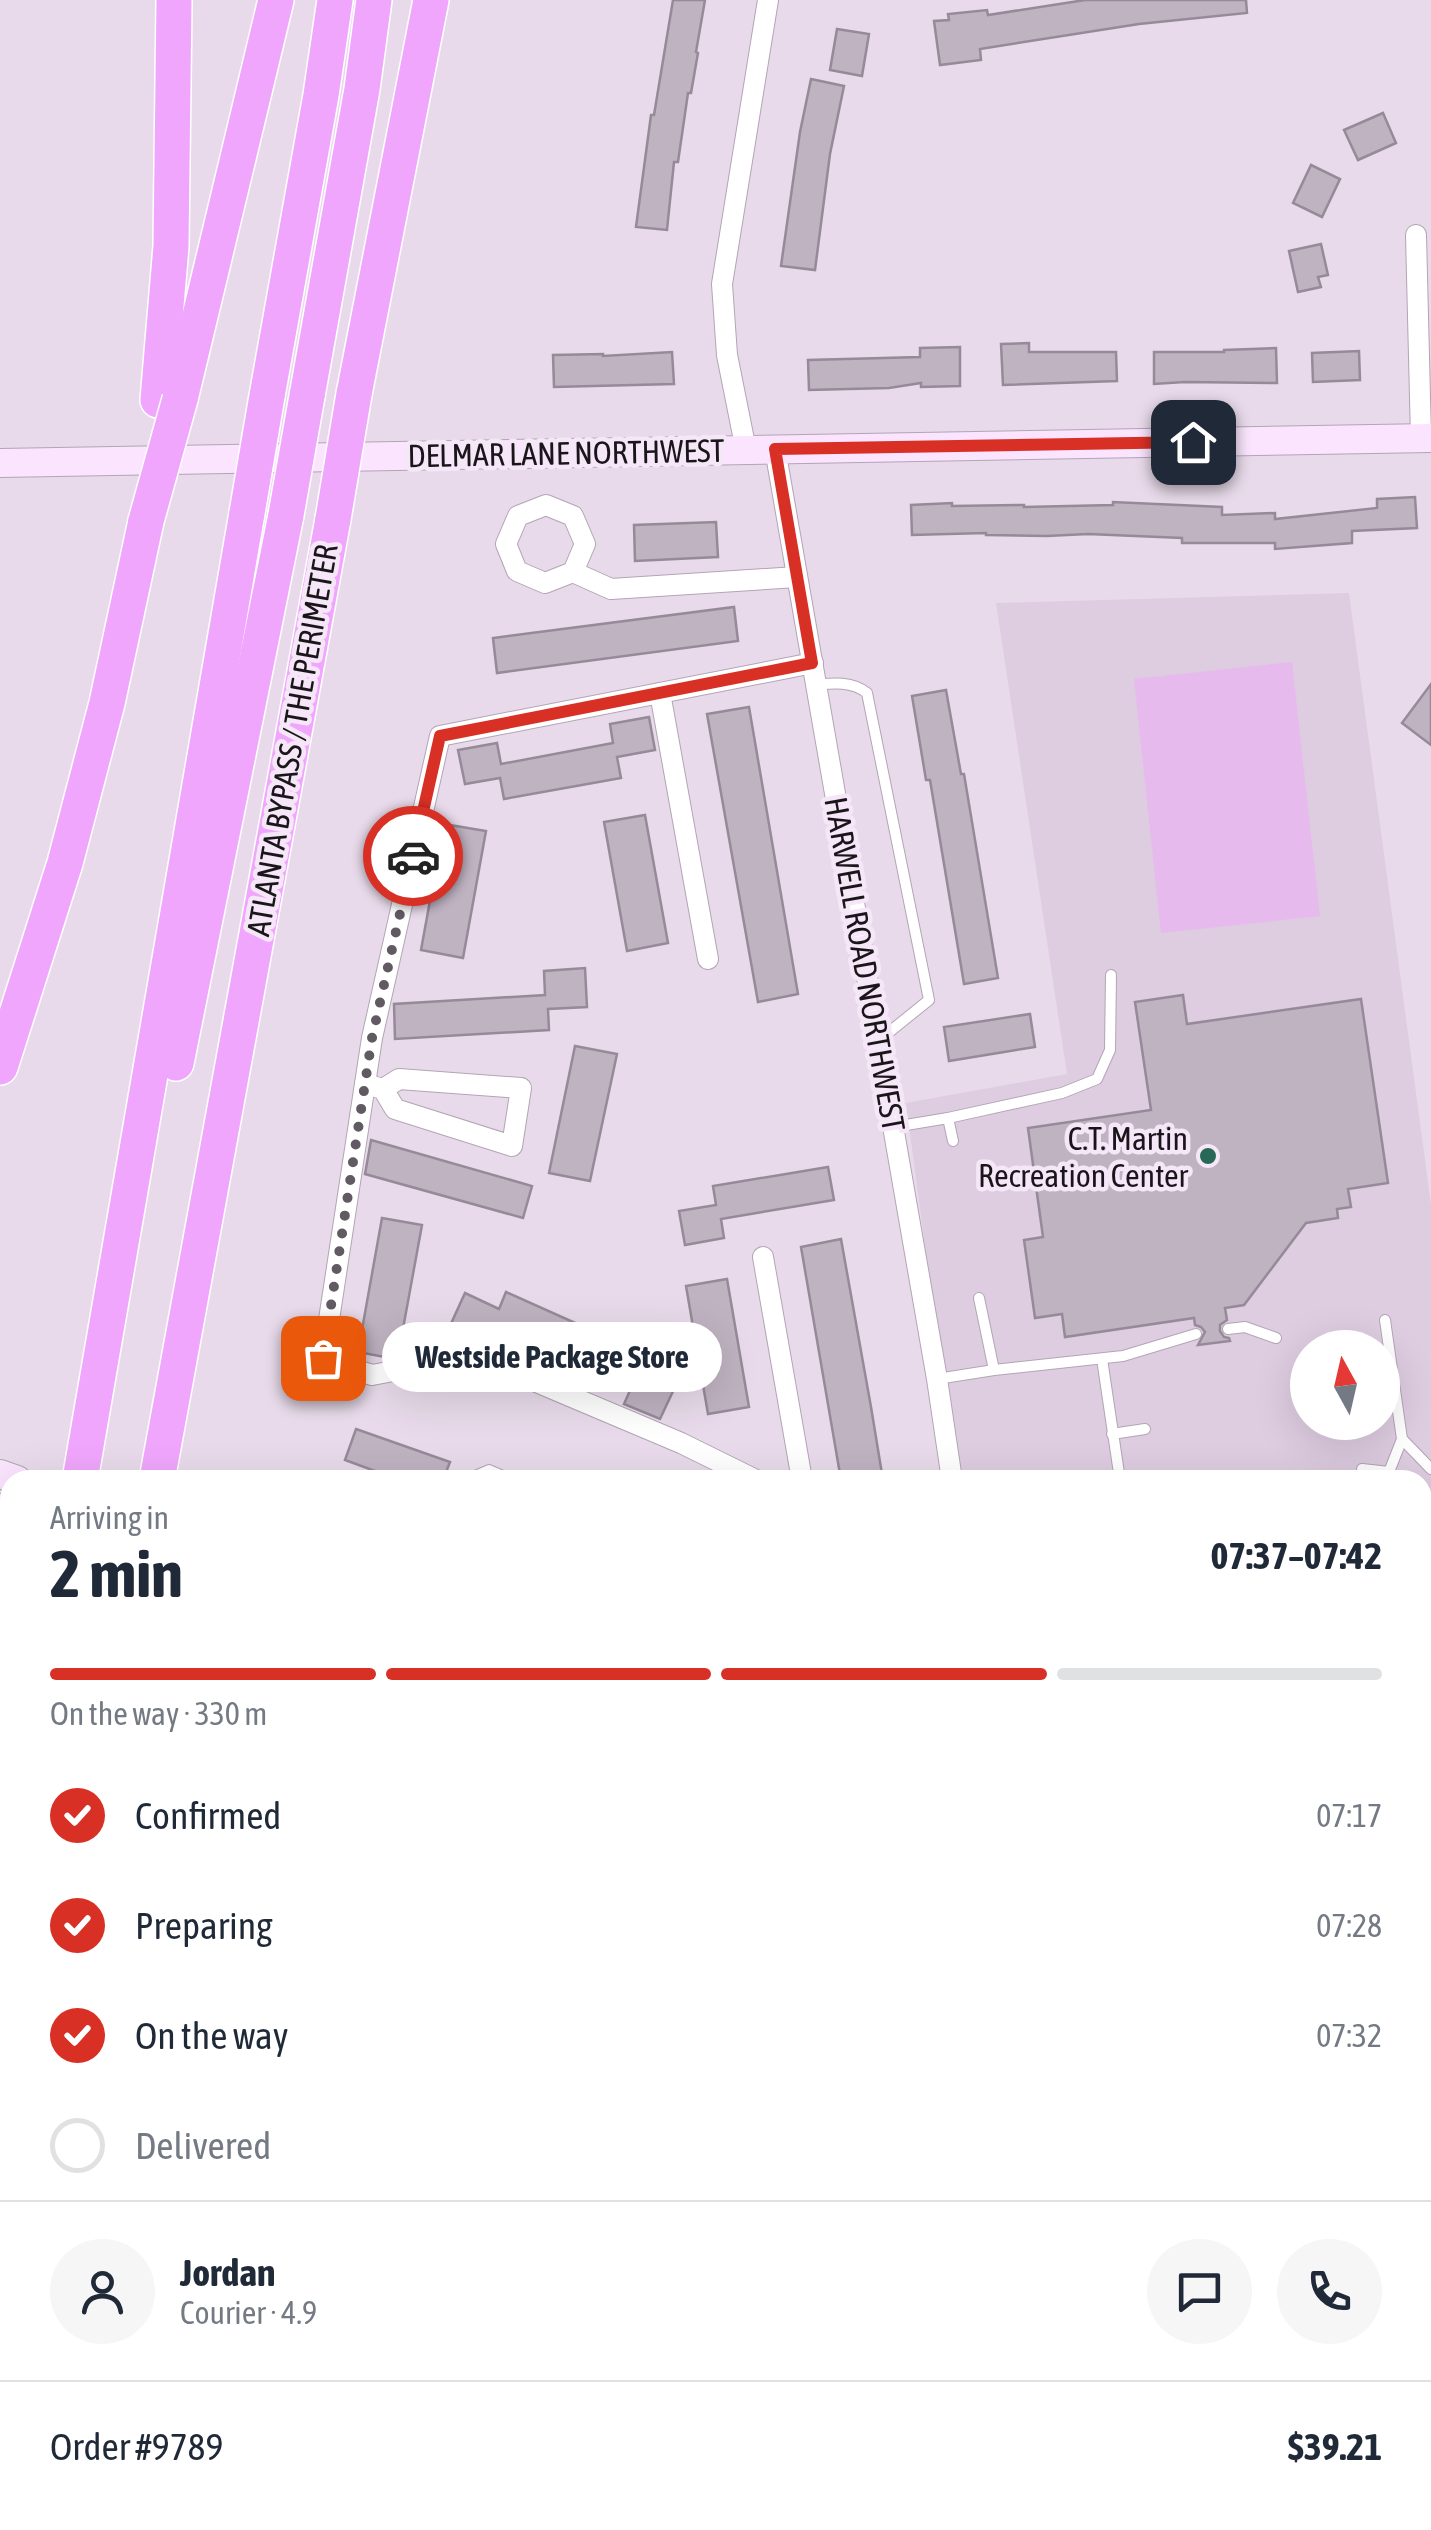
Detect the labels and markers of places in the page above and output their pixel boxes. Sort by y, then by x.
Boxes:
pin [1151,400,1236,485]
place label: C.T. Martin Recreation Center [978,1120,1189,1194]
marker: C.T. Martin Recreation Center [1197,1145,1219,1167]
pin [281,1316,366,1401]
callout: Westside Package Store [383,1323,723,1393]

